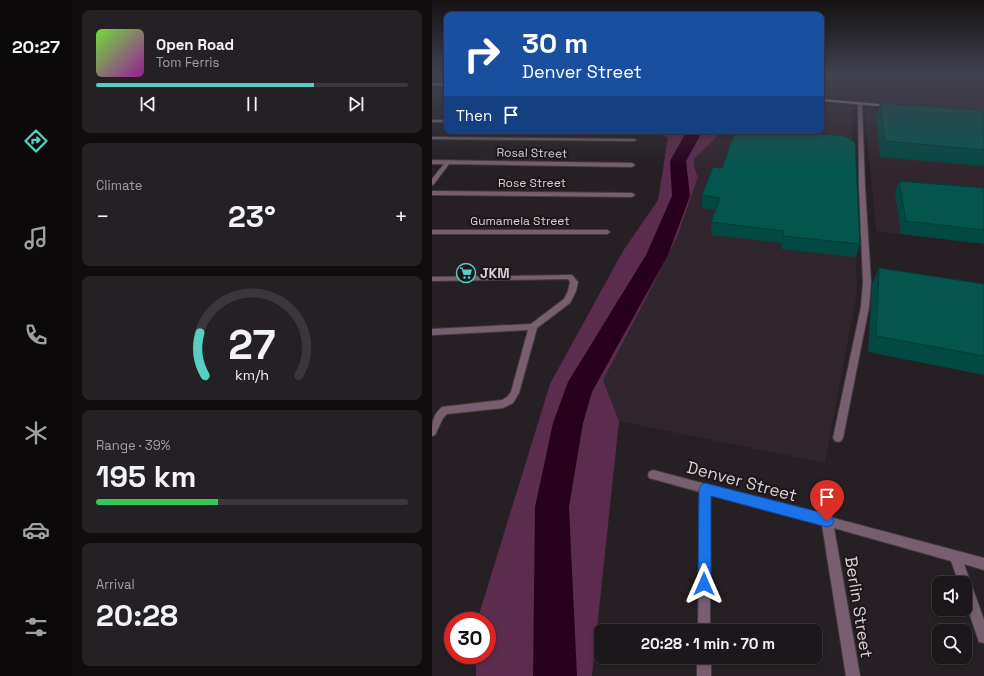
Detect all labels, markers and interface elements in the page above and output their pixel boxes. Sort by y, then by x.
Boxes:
text: 30 m [522,25,588,61]
icon: right [456,28,508,80]
text: 20:27 [12,35,60,58]
text: Open Road [156,35,234,54]
text: Tom Ferris [156,54,219,71]
text: Denver Street [522,60,642,83]
icon: previous [137,93,159,115]
icon: pause [241,93,263,115]
icon: next [345,93,367,115]
icon: arrive [500,104,522,126]
text: Then [456,106,492,125]
icon: directions [22,127,50,155]
street label: Rosal Street [496,144,568,162]
street label: Rose Street [498,175,566,191]
text: Climate [96,177,142,194]
text: 23° [228,197,276,236]
text: − [96,202,110,230]
text: + [394,202,408,230]
street label: Gumamela Street [470,213,570,229]
icon: music [22,224,50,252]
supermarket icon: JKM [455,262,477,284]
place label: JKM [480,264,510,282]
text: 27 [228,318,276,371]
icon: phone [22,321,50,349]
text: km/h [235,366,269,384]
icon: climate [22,419,50,447]
text: Range · 39% [96,437,171,454]
street label: Denver Street [685,456,800,506]
text: 195 km [96,457,196,496]
pin [810,480,844,521]
icon: arrive [816,486,838,508]
icon: car [22,516,50,544]
street label: Berlin Street [840,555,878,660]
position arrow [683,563,725,605]
text: Arrival [96,576,135,593]
map controls [932,576,972,664]
button: sound [932,576,972,616]
text: 20:28 [96,596,178,635]
speed limit sign: 30 [444,612,496,664]
icon: filters [22,613,50,641]
button: search [932,624,972,664]
text: 20:28 · 1 min · 70 m [641,634,775,653]

